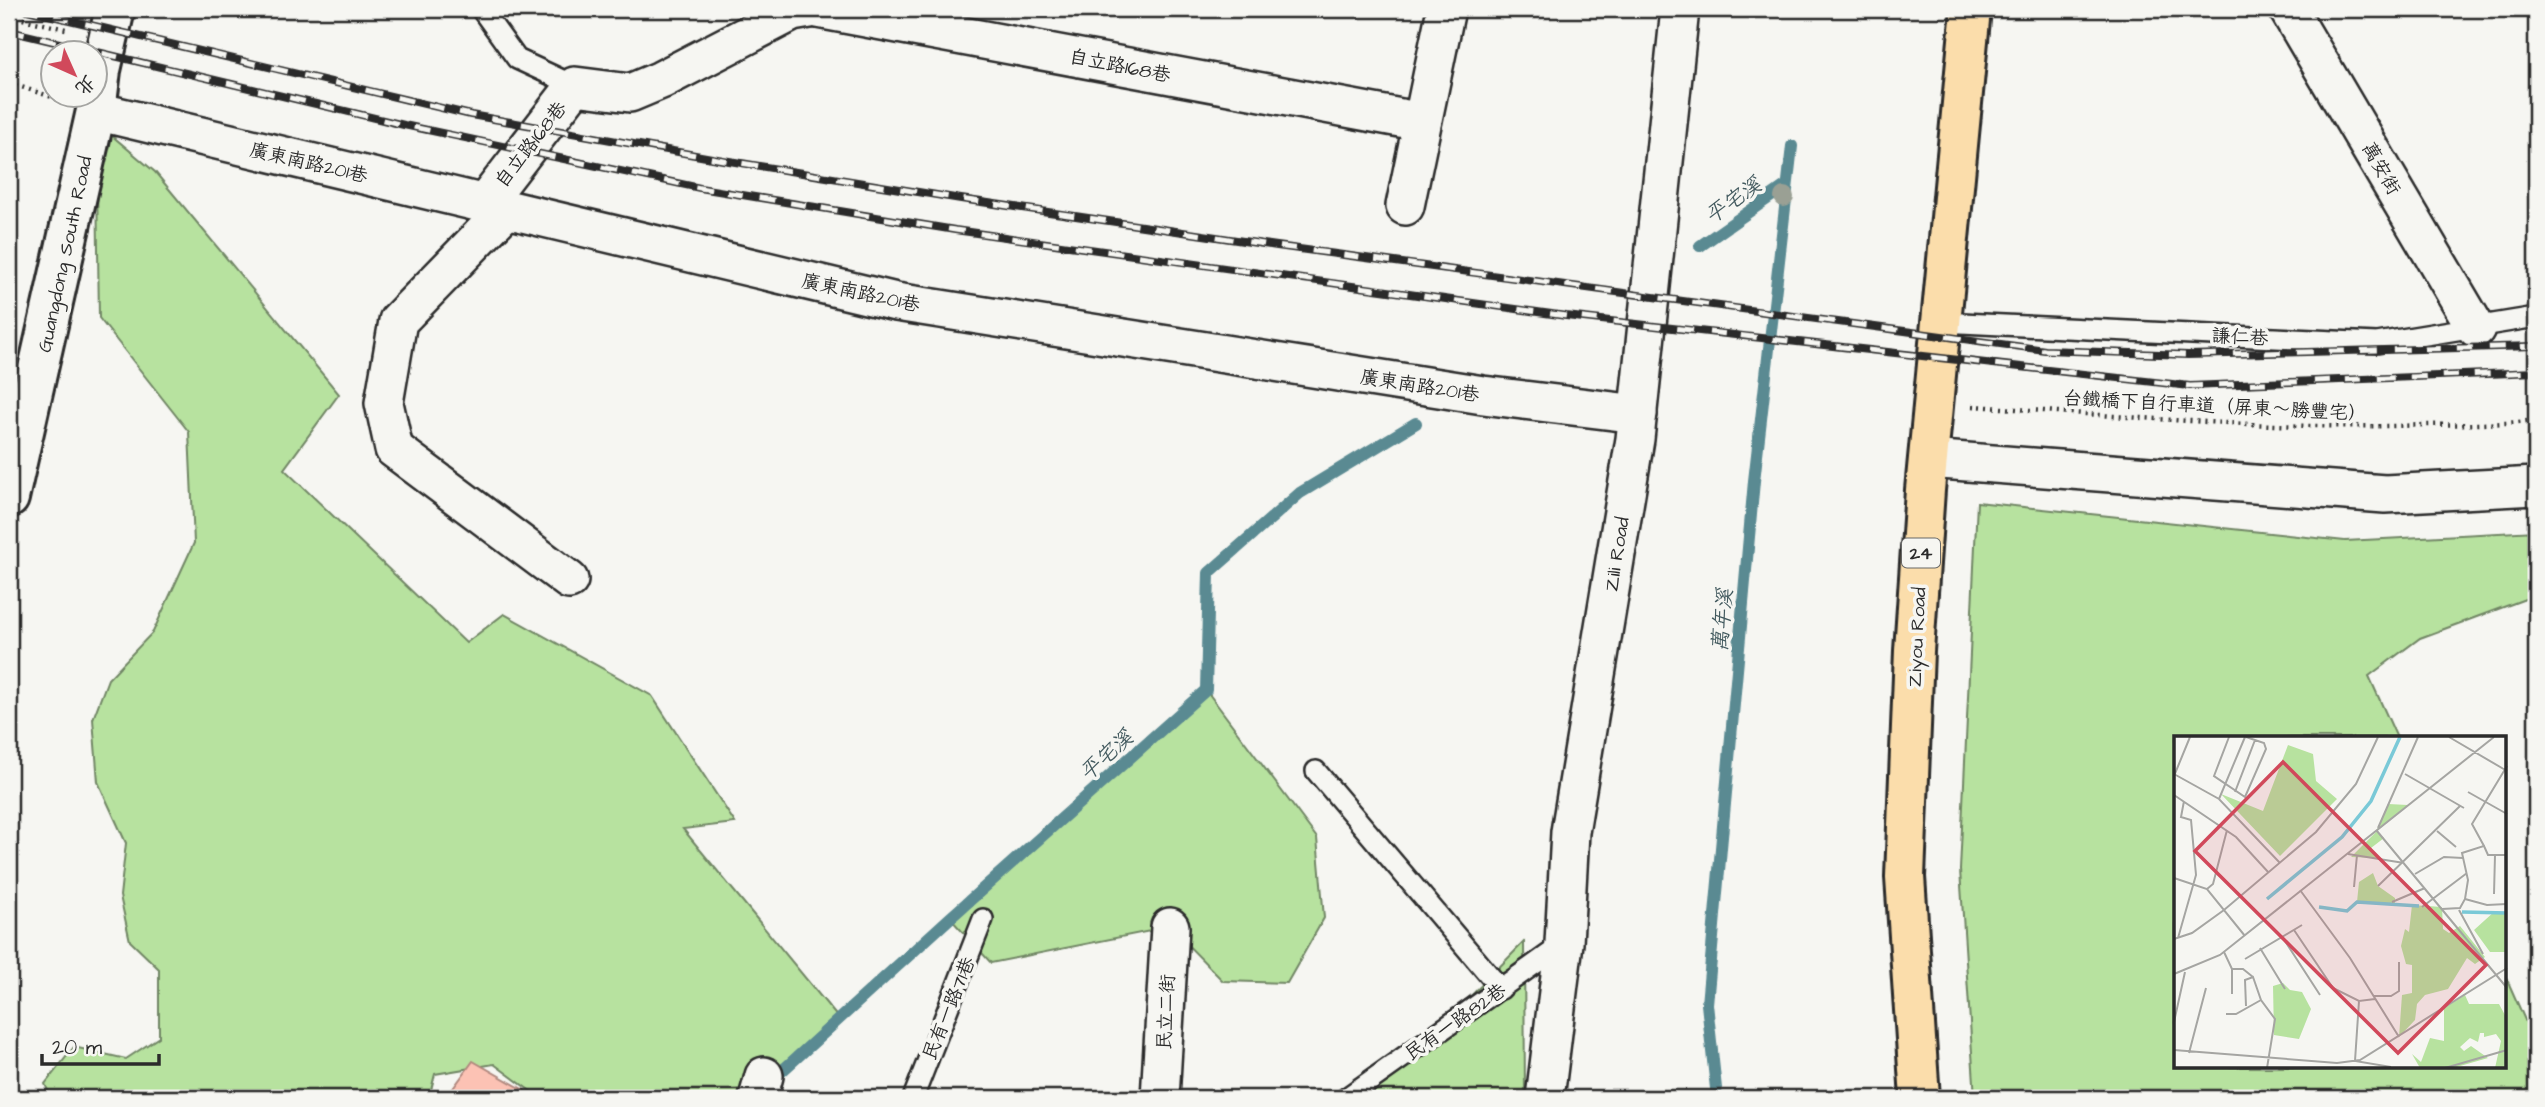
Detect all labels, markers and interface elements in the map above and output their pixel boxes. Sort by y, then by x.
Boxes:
north arrow [38,38,108,108]
street label: 自立路168巷 [1067,43,1173,90]
text: 北 [69,69,101,101]
street label: 自立路168巷 [489,96,573,194]
street label: 廣東南路201巷 [247,137,370,190]
street label: 萬安街 [2355,137,2407,200]
street label: Guangdong South Road [31,153,100,355]
water label: 平宅溪 [1699,170,1768,230]
street label: 廣東南路201巷 [799,268,922,319]
street label: 謙仁巷 [2211,323,2269,352]
street label: 廣東南路201巷 [1358,364,1481,409]
street label: 台鐵橋下自行車道（屏東～勝豐宅） [2062,385,2367,428]
street label: Zili Road [1598,515,1637,593]
road number: 24 [1902,538,1940,568]
water label: 萬年溪 [1705,586,1740,653]
street label: Ziyou Road [1901,586,1935,688]
water label: 平宅溪 [1073,723,1140,787]
inset map [2174,736,2506,1068]
street label: 民有一路71巷 [916,953,982,1064]
street label: 民立二街 [1151,973,1182,1051]
street label: 民有一路82巷 [1400,977,1512,1067]
scale bar [42,1023,159,1067]
text: 20 m [52,1033,103,1062]

